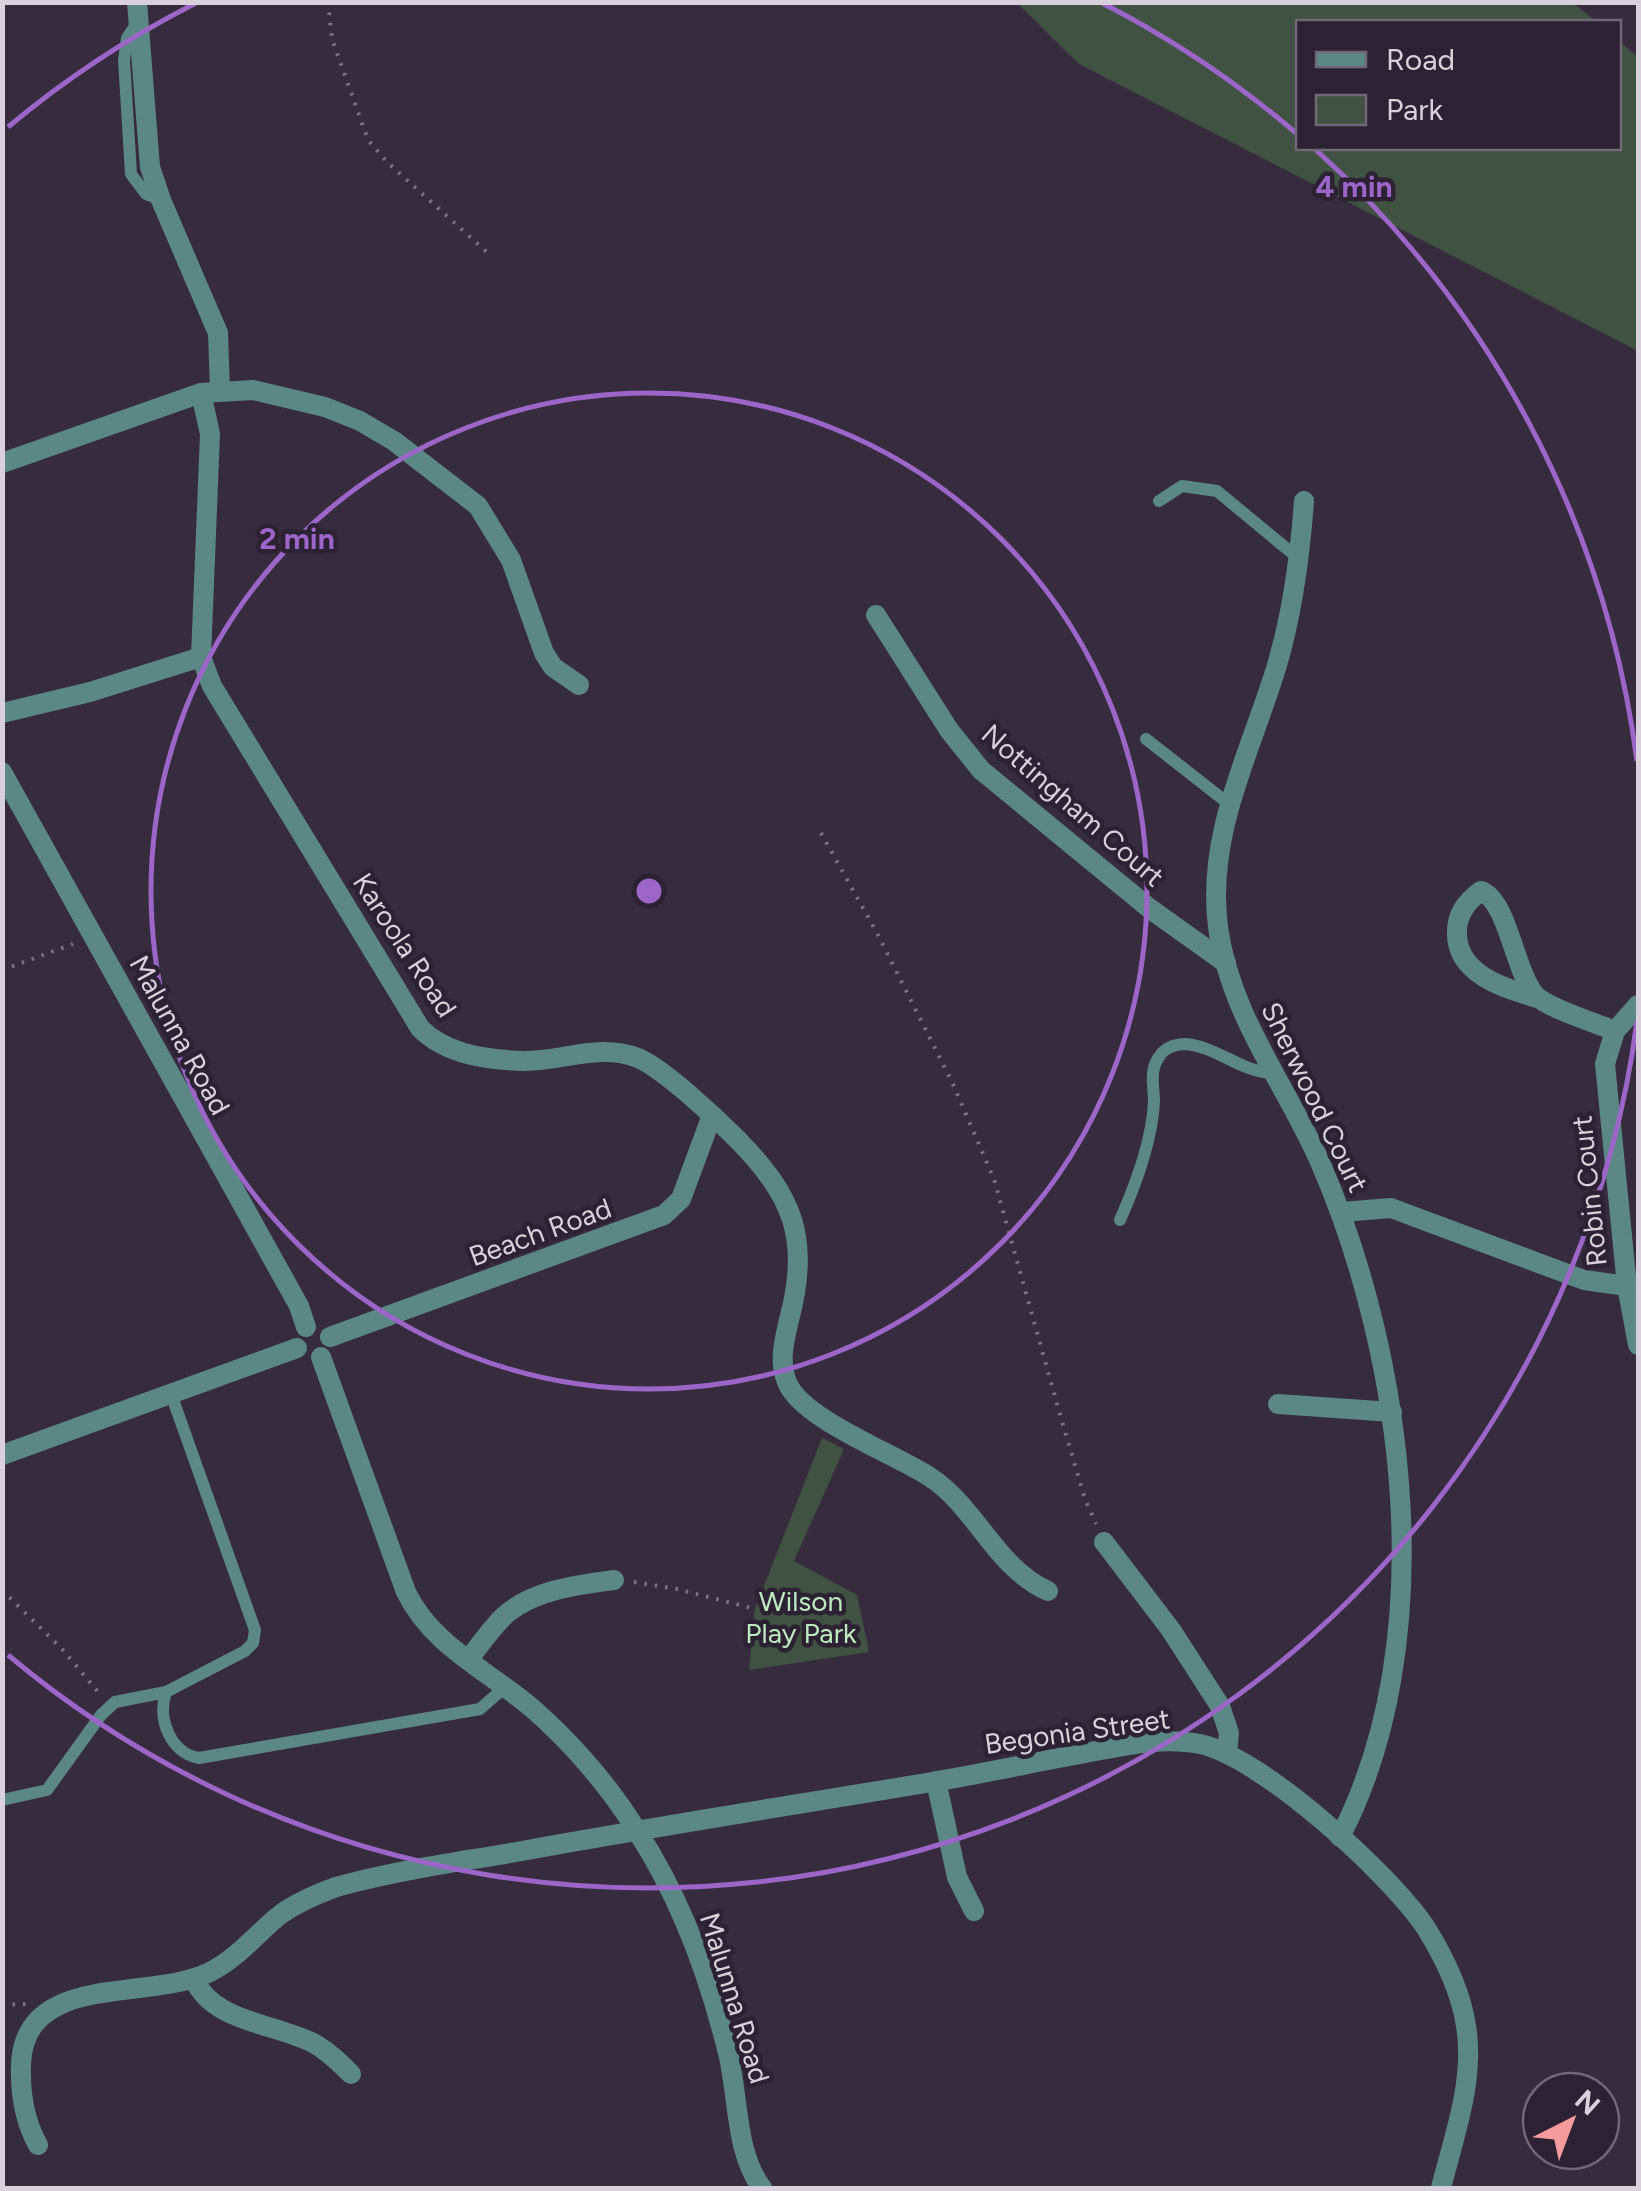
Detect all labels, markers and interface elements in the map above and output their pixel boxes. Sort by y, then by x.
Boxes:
legend [1296,20,1621,150]
text: Road [1386,41,1455,78]
text: Park [1386,91,1444,128]
text: 4 min [1315,168,1393,205]
text: 2 min [259,520,335,557]
street label: Nottingham Court [975,717,1171,893]
street label: Karoola Road [346,867,464,1023]
centre of rings [631,873,667,909]
street label: Malunna Road [122,950,238,1120]
street label: Sherwood Court [1254,996,1376,1198]
street label: Robin Court [1564,1114,1614,1268]
street label: Beach Road [464,1191,616,1273]
park label: Wilson Play Park [745,1584,857,1650]
street label: Begonia Street [982,1701,1172,1761]
street label: Malunna Road [693,1909,777,2087]
north arrow [1521,2071,1621,2171]
text: N [1568,2083,1607,2122]

